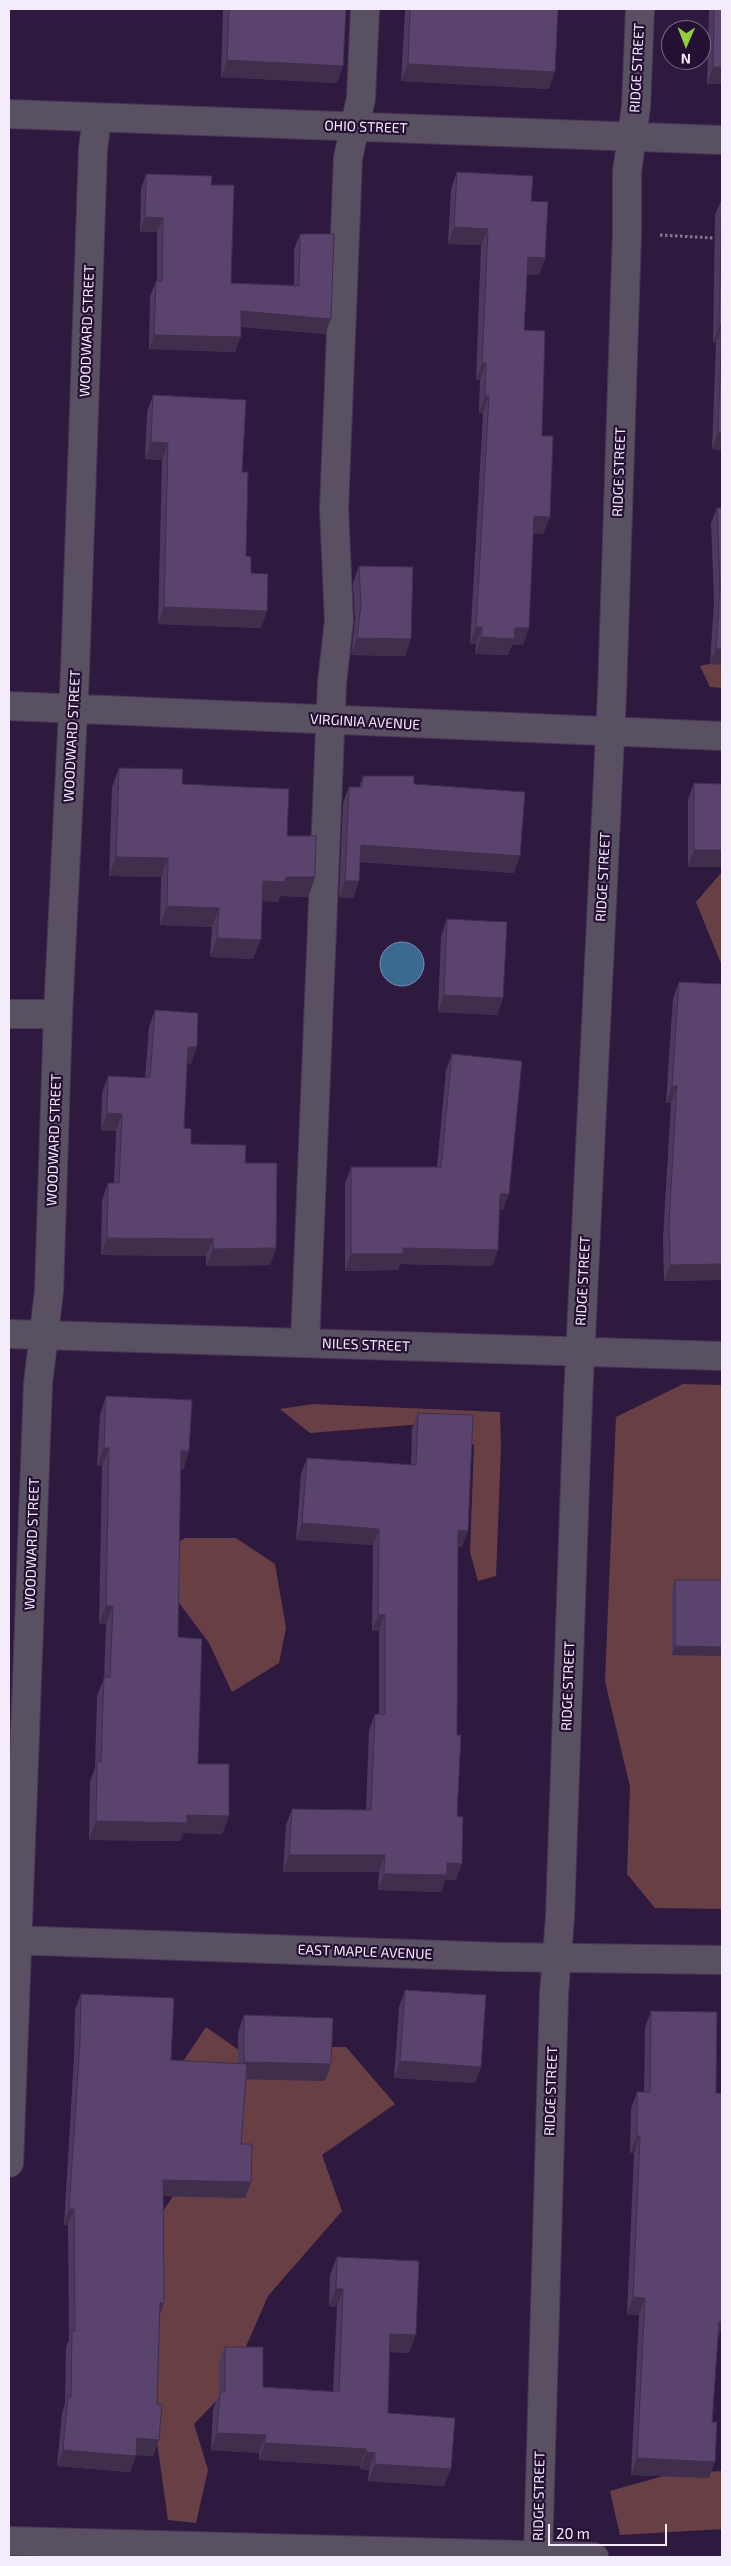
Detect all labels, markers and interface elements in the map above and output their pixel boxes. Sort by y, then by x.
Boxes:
north arrow [661,20,711,70]
street label: RIDGE STREET [626,23,648,113]
text: N [681,51,691,68]
street label: OHIO STREET [324,117,408,137]
street label: WOODWARD STREET [76,265,98,397]
street label: RIDGE STREET [609,427,629,517]
street label: WOODWARD STREET [60,669,84,803]
street label: VIRGINIA AVENUE [309,711,421,733]
street label: RIDGE STREET [592,832,614,922]
street label: WOODWARD STREET [43,1074,65,1206]
street label: RIDGE STREET [572,1236,594,1326]
street label: NILES STREET [322,1335,410,1355]
street label: WOODWARD STREET [21,1478,43,1610]
street label: RIDGE STREET [558,1641,578,1731]
street label: EAST MAPLE AVENUE [297,1941,433,1963]
street label: RIDGE STREET [541,2046,561,2136]
street label: RIDGE STREET [530,2451,548,2541]
scale bar [551,2514,670,2546]
text: 20 m [556,2524,590,2542]

